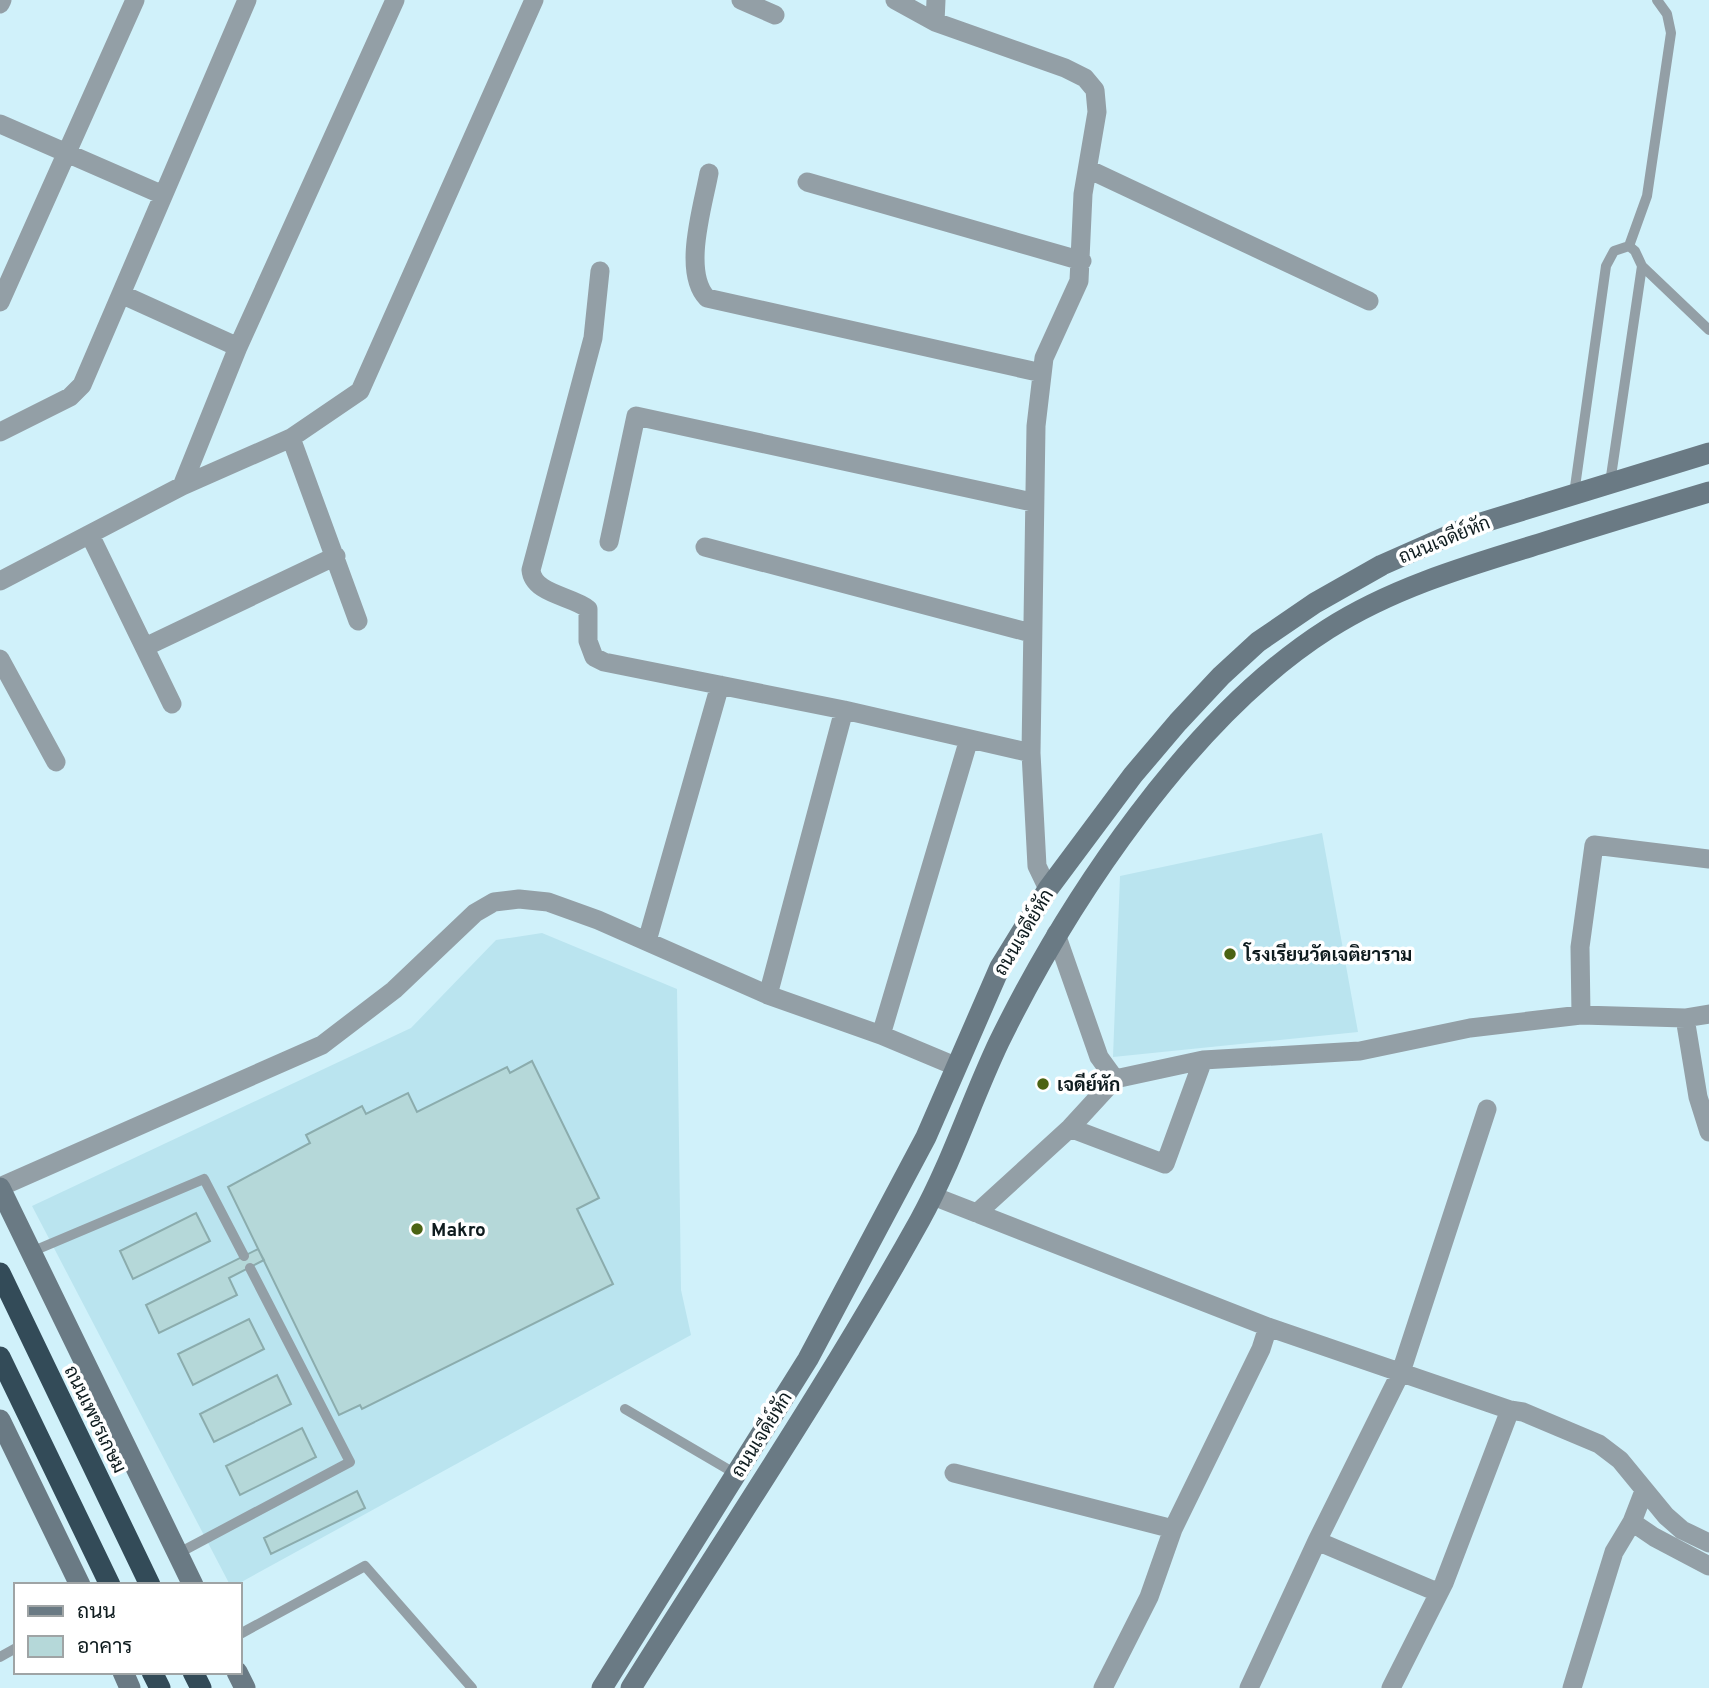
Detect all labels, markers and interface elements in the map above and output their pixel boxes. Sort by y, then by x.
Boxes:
street label: ถนนเจดีย์หัก [1395,510,1494,570]
street label: ถนนเจดีย์หัก [988,884,1060,981]
place label: โรงเรียนวัดเจติยาราม [1243,942,1412,968]
marker: โรงเรียนวัดเจติยาราม [1222,946,1238,962]
place label: เจดีย์หัก [1057,1072,1120,1098]
marker: เจดีย์หัก [1035,1076,1051,1092]
place label: Makro [431,1219,486,1243]
marker: Makro [409,1221,425,1237]
street label: ถนนเพชรเกษม [58,1362,131,1478]
street label: ถนนเจดีย์หัก [725,1387,799,1482]
legend [14,1583,242,1674]
text: ถนน [77,1599,116,1626]
text: อาคาร [77,1634,133,1661]

